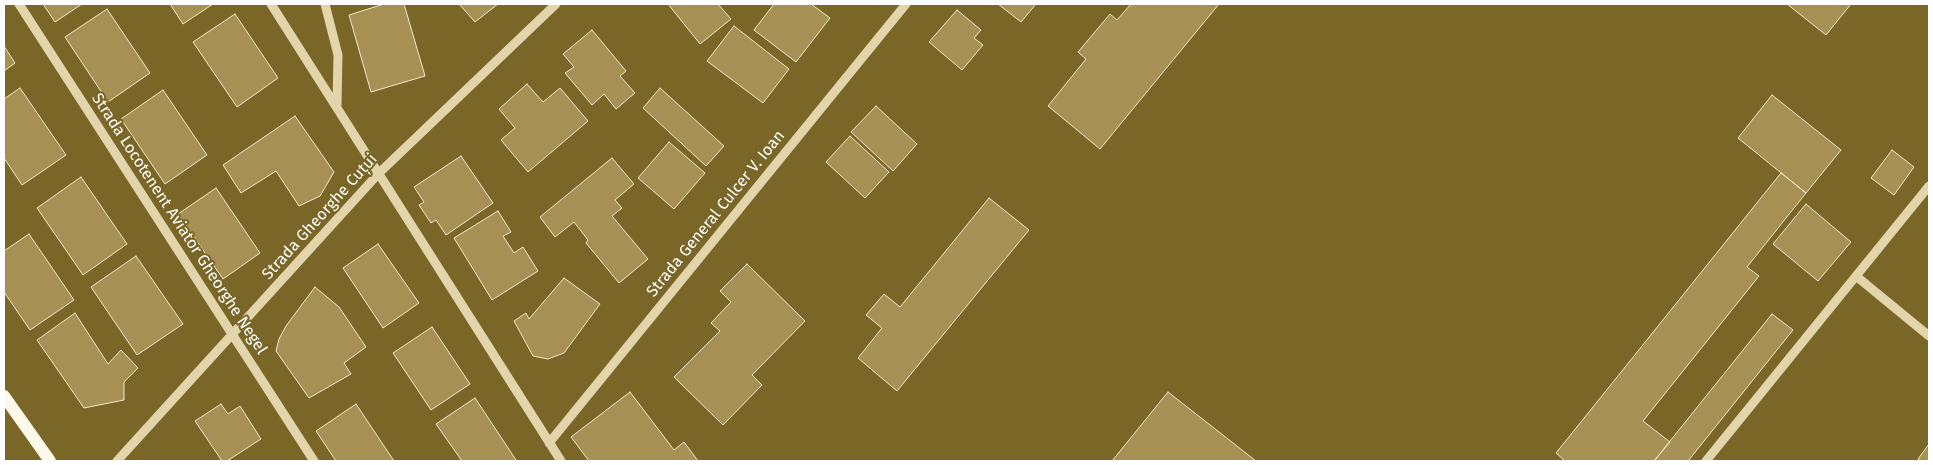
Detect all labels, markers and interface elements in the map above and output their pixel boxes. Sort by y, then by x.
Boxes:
street label: Strada Locotenent Aviator Gheorghe Negel [87,90,271,358]
street label: Strada General Culcer V. Ioan [643,127,789,301]
street label: Strada Gheorghe Cuțui [258,150,382,284]

